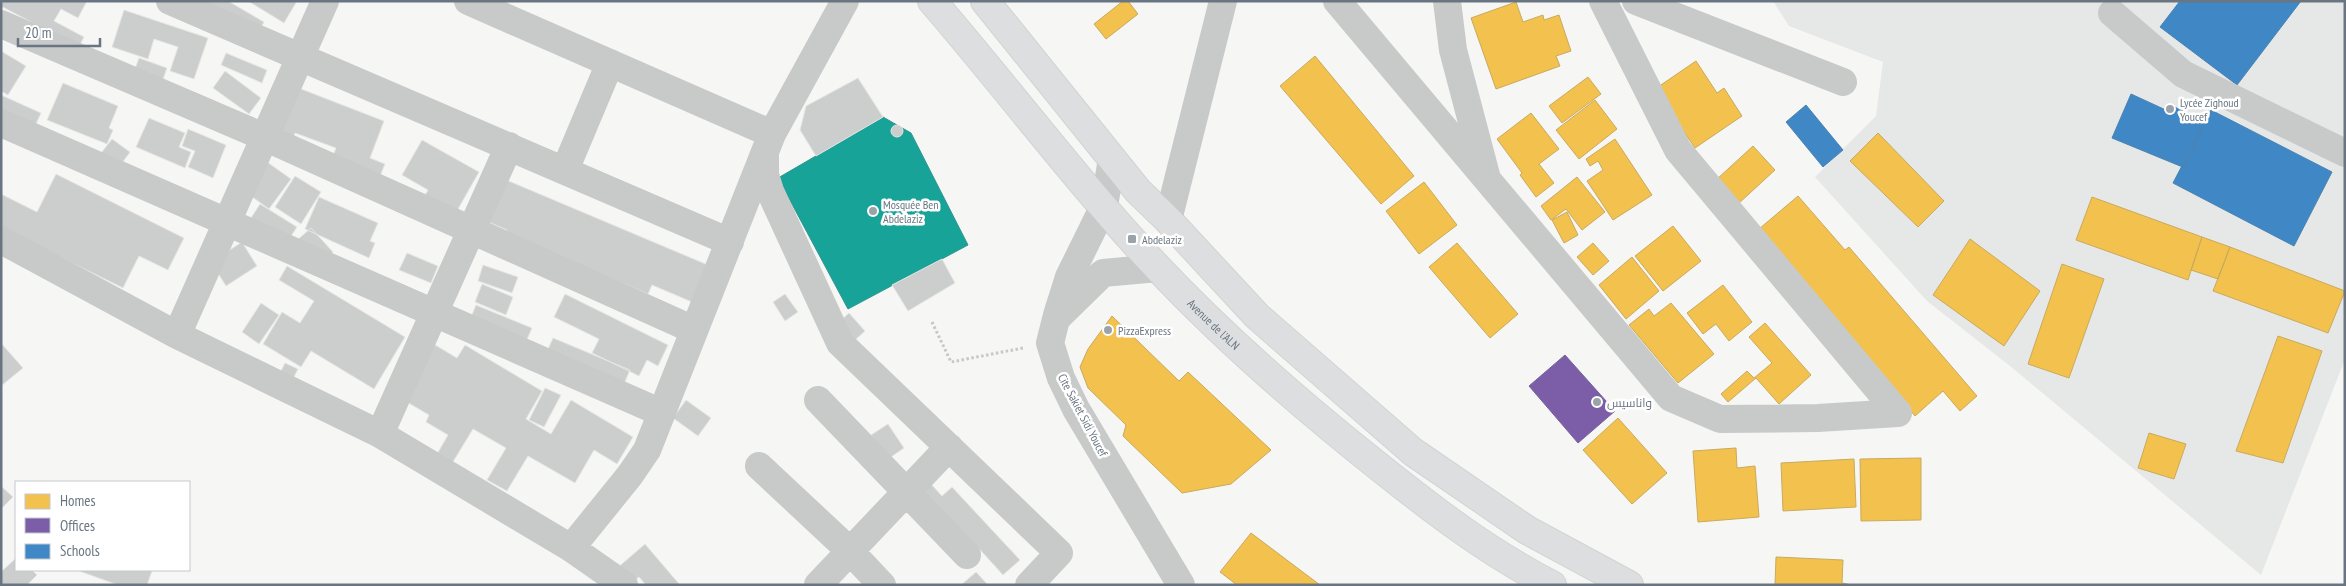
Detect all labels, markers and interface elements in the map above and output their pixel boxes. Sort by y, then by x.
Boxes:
scale bar [18,15,100,47]
text: 20 m [25,23,51,42]
place label: Lycée Zighoud Youcef [2180,95,2239,124]
marker: Lycée Zighoud Youcef [2164,103,2176,115]
place label: Mosquée Ben Abdelaziz [883,197,939,226]
marker: Mosquée Ben Abdelaziz [867,205,879,217]
place label: Abdelaziz [1142,232,1182,247]
marker: Abdelaziz [1126,233,1138,245]
street label: Avenue de l'ALN [1185,296,1243,352]
place label: PizzaExpress [1118,323,1171,338]
marker: PizzaExpress [1102,324,1114,336]
street label: Cite Sakiet Sidi Youcef [1055,371,1112,460]
place label: واناسيس [1607,395,1652,410]
marker: واناسيس [1591,396,1603,408]
legend [15,481,190,571]
text: Homes [60,491,96,510]
text: Offices [60,516,95,535]
text: Schools [60,541,100,560]

